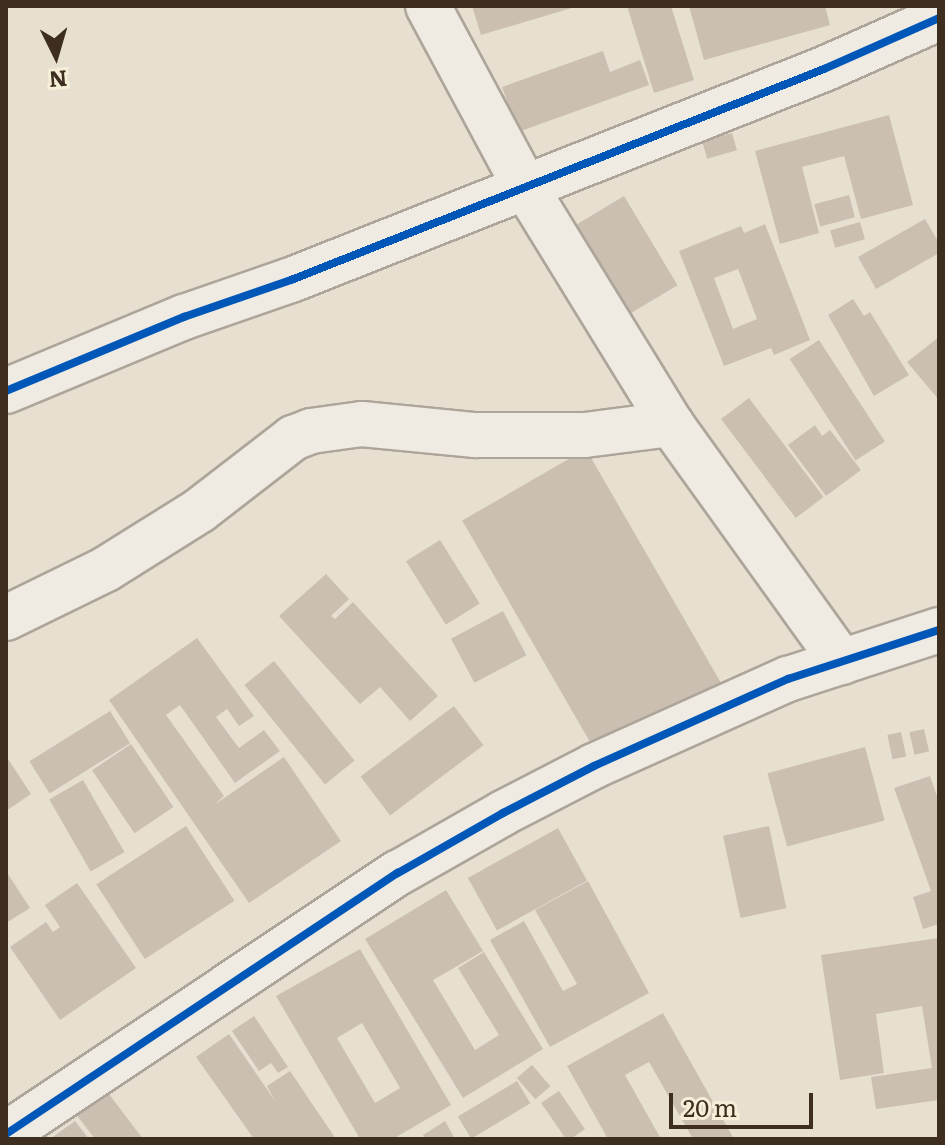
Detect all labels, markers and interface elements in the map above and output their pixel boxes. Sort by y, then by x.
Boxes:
north arrow [16,16,96,96]
text: N [47,63,69,98]
scale bar [673,1077,817,1127]
text: 20 m [683,1089,737,1124]

